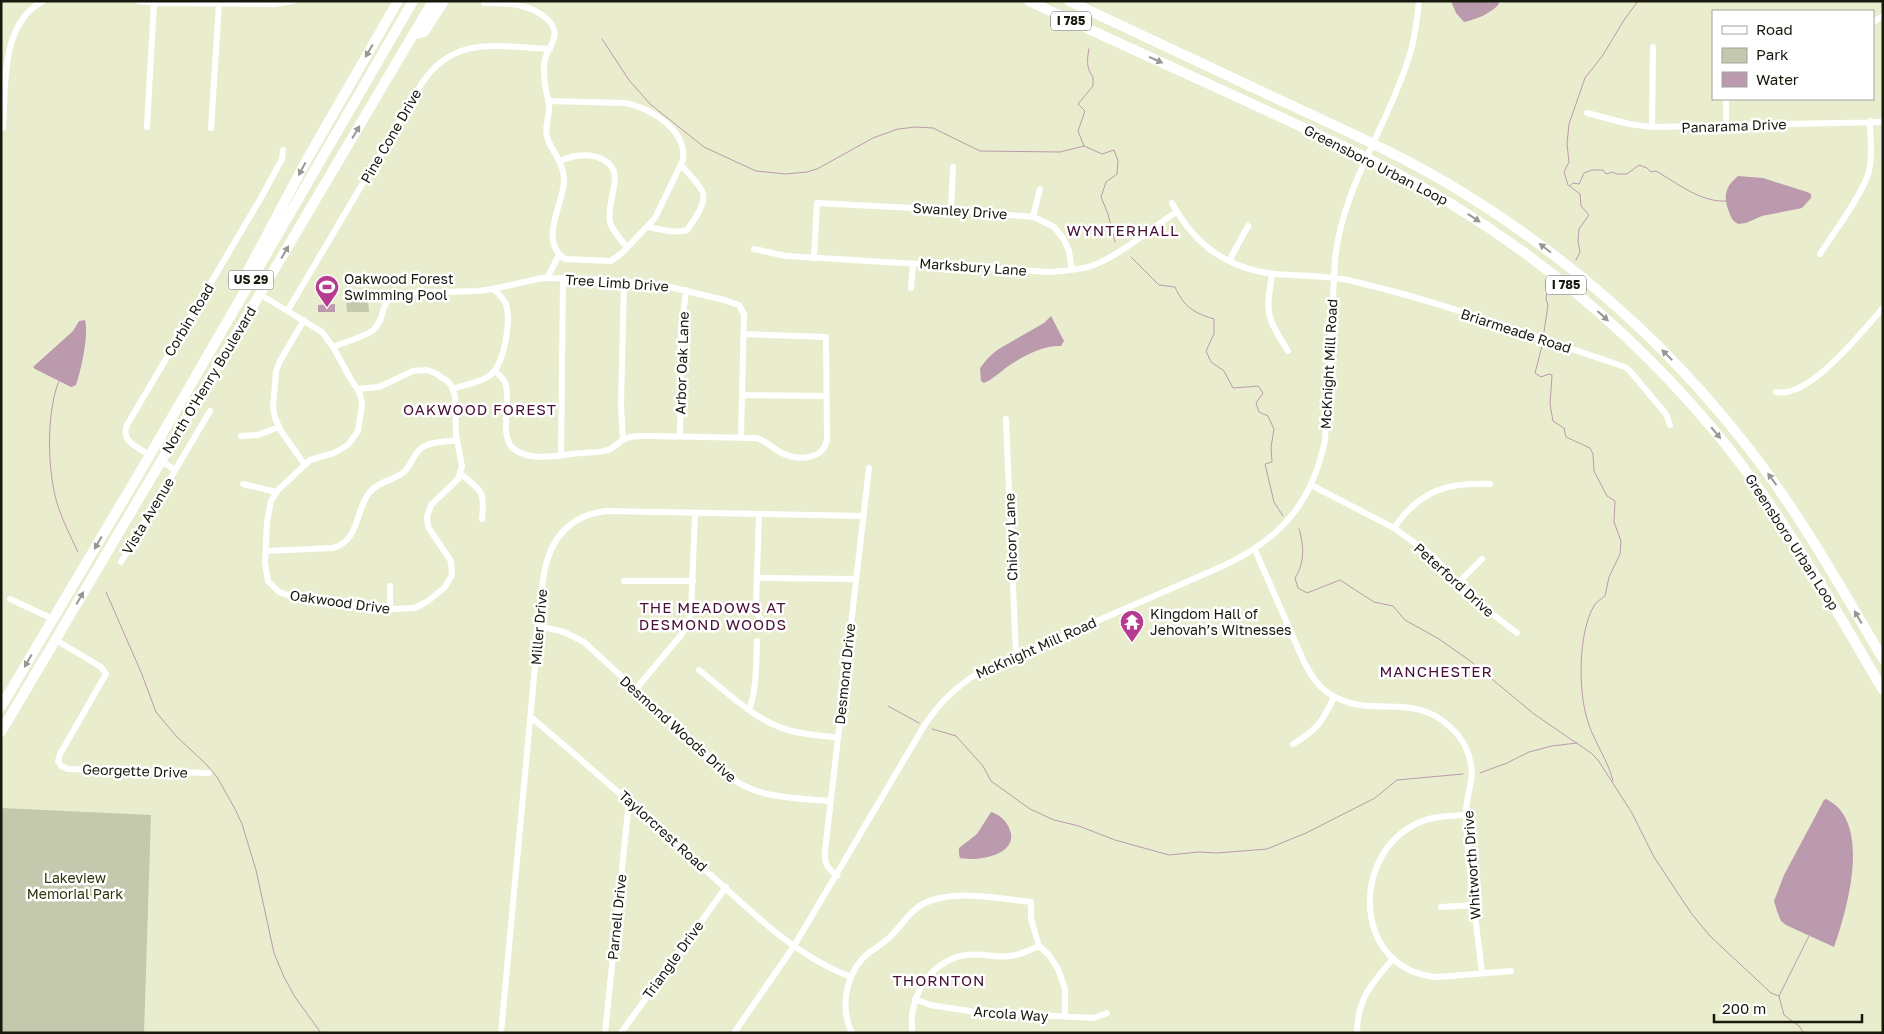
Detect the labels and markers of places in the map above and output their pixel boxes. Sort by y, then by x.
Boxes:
place label: Oakwood Forest Swimming Pool [344,270,453,303]
sports icon: Oakwood Forest Swimming Pool [314,274,340,308]
place label: Kingdom Hall of Jehovah’s Witnesses [1150,605,1291,638]
temple icon: Kingdom Hall of Jehovah’s Witnesses [1119,609,1145,643]

